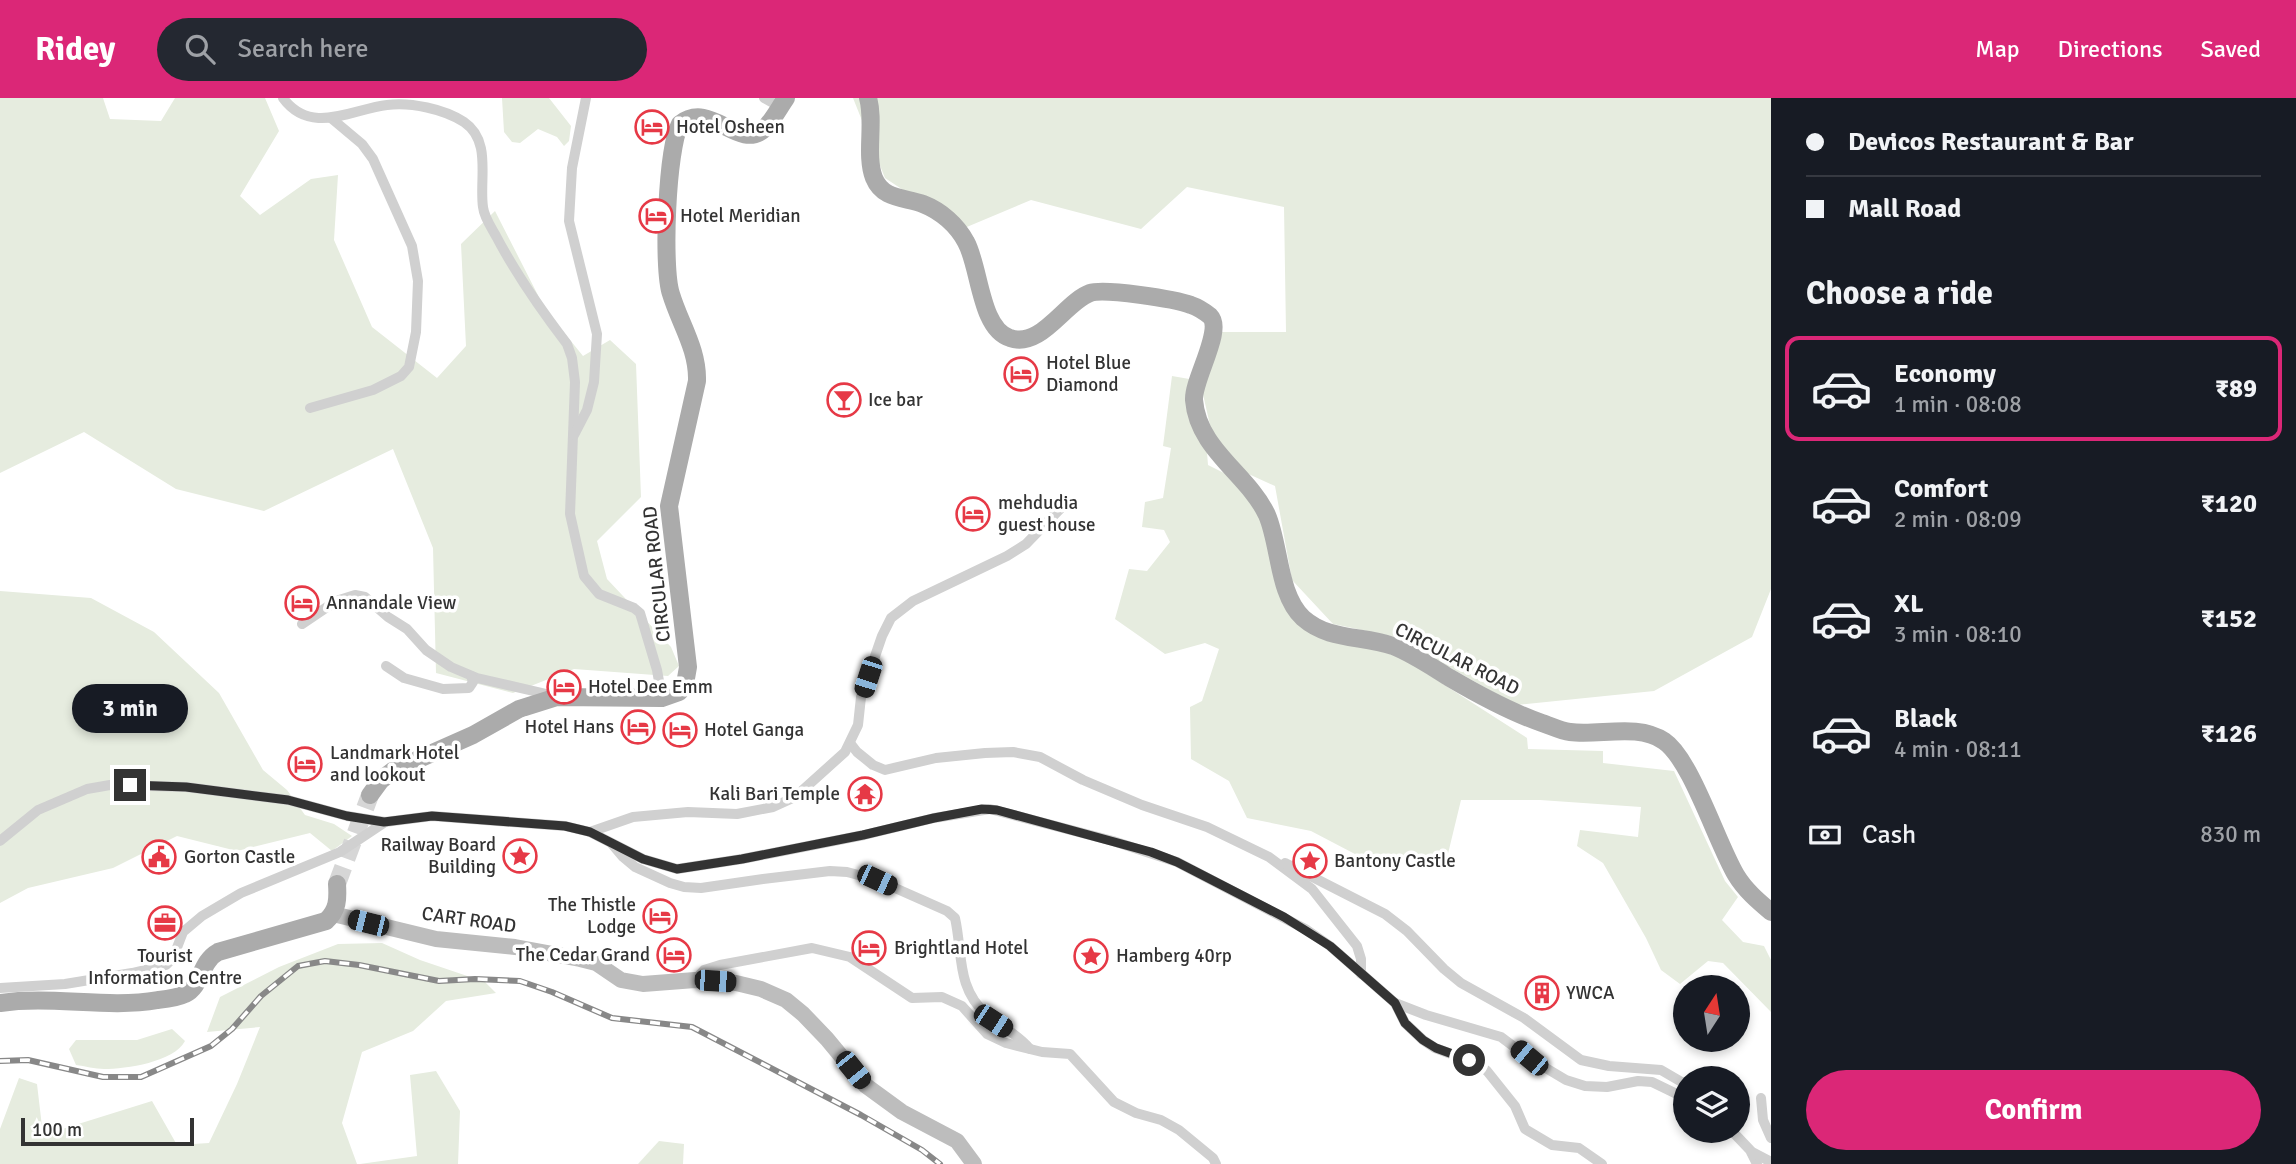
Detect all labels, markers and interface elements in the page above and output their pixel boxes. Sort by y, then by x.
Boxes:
search box [157,18,647,81]
text: Ridey [35,29,115,70]
icon: search [181,30,219,68]
text: Search here [237,33,369,65]
text: Map [1975,34,2020,64]
text: Directions [2058,34,2163,64]
text: Saved [2201,34,2261,64]
hotel icon: Hotel Osheen [633,108,671,146]
place label: Hotel Osheen [676,115,785,139]
text: Devicos Restaurant & Bar [1848,126,2134,158]
text: Mall Road [1848,193,1961,225]
hotel icon: Hotel Meridian [637,197,675,235]
place label: Hotel Meridian [680,204,801,228]
text: Choose a ride [1806,274,1993,313]
place label: Hotel Blue Diamond [1046,351,1131,397]
hotel icon: Hotel Blue Diamond [1002,355,1040,393]
icon: car [1810,357,1873,420]
text: Economy [1894,358,1996,390]
text: ₹89 [2215,373,2257,405]
bar icon: Ice bar [825,381,863,419]
place label: Ice bar [868,388,923,412]
text: 1 min · 08:08 [1894,390,2022,419]
icon: car [1810,472,1873,535]
text: Comfort [1894,473,1988,505]
text: ₹120 [2201,488,2257,520]
place label: mehdudia guest house [998,491,1095,537]
hotel icon: mehdudia guest house [954,495,992,533]
street label: CIRCULAR ROAD [638,505,676,643]
text: 2 min · 08:09 [1894,505,2022,534]
hotel icon: Annandale View [283,584,321,622]
icon: car [1810,587,1873,650]
text: XL [1894,588,1924,620]
place label: Annandale View [326,591,456,615]
text: ₹152 [2201,603,2257,635]
street label: CIRCULAR ROAD [1391,617,1523,701]
text: 3 min · 08:10 [1894,620,2022,649]
car [852,654,885,700]
hotel icon: Hotel Dee Emm [545,668,583,706]
place label: Hotel Dee Emm [588,675,713,699]
callout: 3 min [72,684,188,732]
text: 3 min [102,694,158,723]
icon: car [1810,702,1873,765]
text: Black [1894,703,1957,735]
hotel icon: Hotel Hans [619,708,657,746]
hotel icon: Hotel Ganga [661,711,699,749]
place label: Hotel Hans [525,715,614,739]
place label: Hotel Ganga [704,718,804,742]
text: ₹126 [2201,718,2257,750]
text: 4 min · 08:11 [1894,735,2022,764]
place label: Landmark Hotel and lookout [330,741,459,787]
hotel icon: Landmark Hotel and lookout [286,745,324,783]
route end [114,769,146,801]
temple icon: Kali Bari Temple [846,775,884,813]
place label: Kali Bari Temple [709,782,840,806]
icon: cash [1806,816,1844,854]
text: Cash [1862,819,1916,851]
text: 830 m [2200,820,2261,849]
place label: Railway Board Building [381,833,496,879]
place icon: Railway Board Building [501,837,539,875]
public building icon: Gorton Castle [140,838,178,876]
place icon: Bantony Castle [1291,842,1329,880]
place label: Gorton Castle [184,845,295,869]
place label: Bantony Castle [1334,849,1456,873]
car [854,862,901,898]
place label: The Thistle Lodge [548,893,636,939]
hotel icon: The Thistle Lodge [641,897,679,935]
street label: CART ROAD [420,901,518,939]
office icon: Tourist Information Centre [146,904,184,942]
car [346,908,391,938]
hotel icon: Brightland Hotel [850,929,888,967]
hotel icon: The Cedar Grand [655,936,693,974]
place label: Brightland Hotel [894,936,1029,960]
place icon: Hamberg 40rp [1072,937,1110,975]
place label: The Cedar Grand [516,943,650,967]
place label: Tourist Information Centre [88,944,242,990]
place label: Hamberg 40rp [1116,944,1232,968]
car [694,969,737,993]
building icon: YWCA [1523,974,1561,1012]
north arrow [1673,975,1750,1052]
map controls [1673,975,1750,1143]
place label: YWCA [1566,981,1615,1005]
car [970,1001,1017,1041]
car [1507,1036,1552,1080]
route start [1453,1044,1485,1076]
car [832,1047,875,1093]
button: layers [1673,1066,1750,1143]
button: Confirm [1806,1070,2261,1150]
scale bar [21,1115,194,1147]
text: 100 m [32,1118,82,1142]

